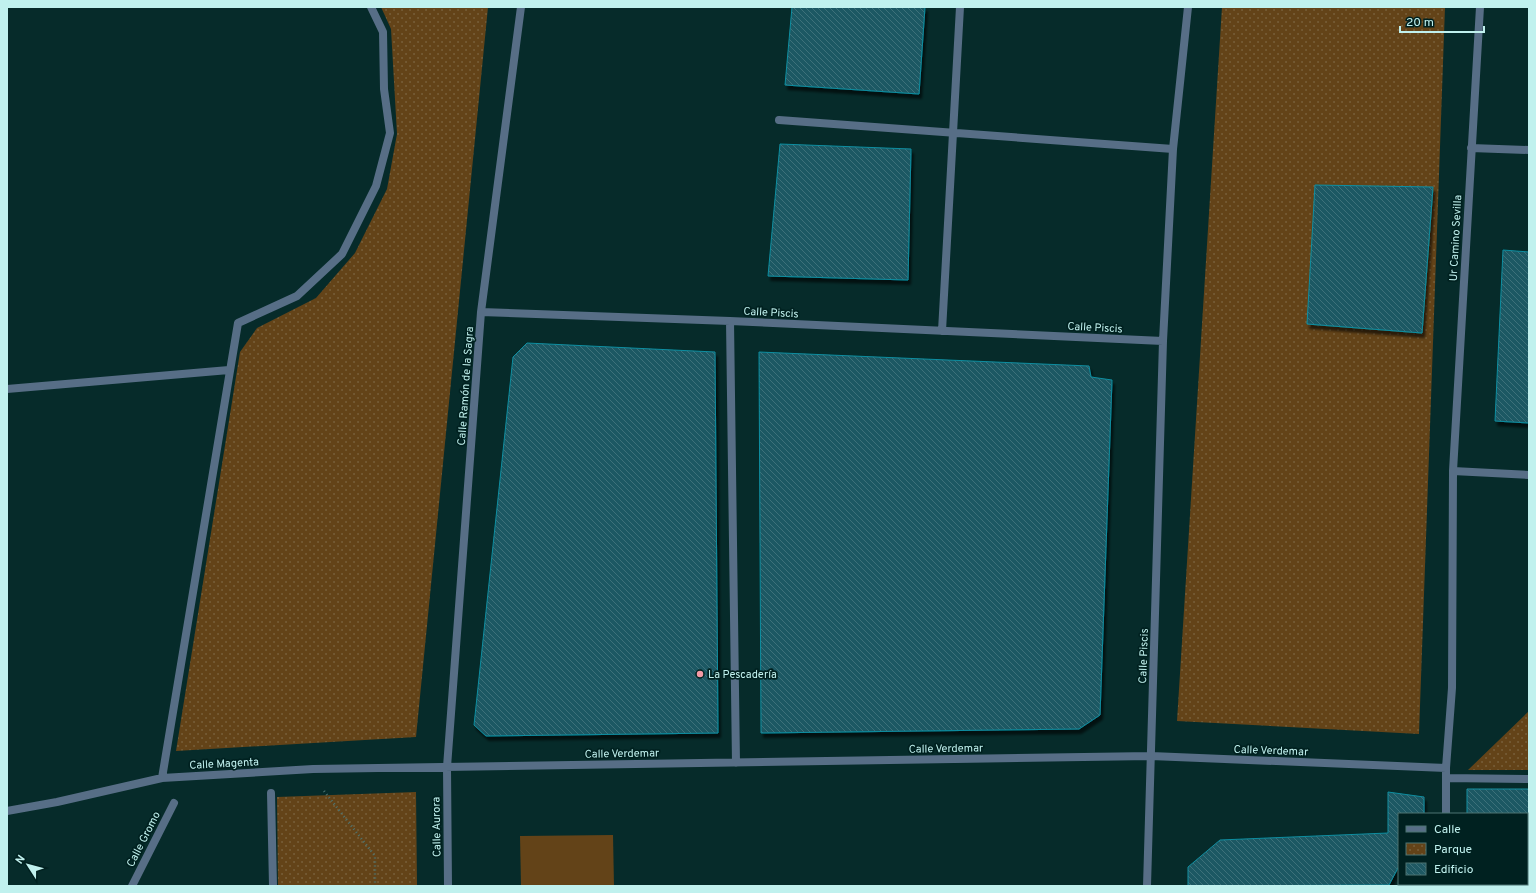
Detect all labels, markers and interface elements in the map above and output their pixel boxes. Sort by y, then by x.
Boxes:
scale bar [1400,8,1484,34]
text: 20 m [1406,15,1434,31]
street label: Ur Camino Sevilla [1447,194,1465,282]
street label: Calle Piscis [743,305,799,321]
street label: Calle Piscis [1067,320,1123,336]
street label: Calle Ramón de la Sagra [455,326,477,446]
street label: Calle Piscis [1136,628,1152,684]
place label: La Pescadería [708,668,777,682]
marker: La Pescadería [695,669,705,679]
street label: Calle Verdemar [909,741,984,757]
street label: Calle Verdemar [1233,743,1309,759]
street label: Calle Verdemar [585,746,660,762]
street label: Calle Magenta [189,755,259,773]
street label: Calle Aurora [429,796,445,857]
street label: Calle Gromo [124,809,164,870]
legend [1398,813,1528,885]
text: Calle [1434,822,1461,838]
text: Parque [1434,842,1472,858]
north arrow [8,845,48,885]
text: N [13,852,29,867]
text: Edificio [1434,862,1474,878]

